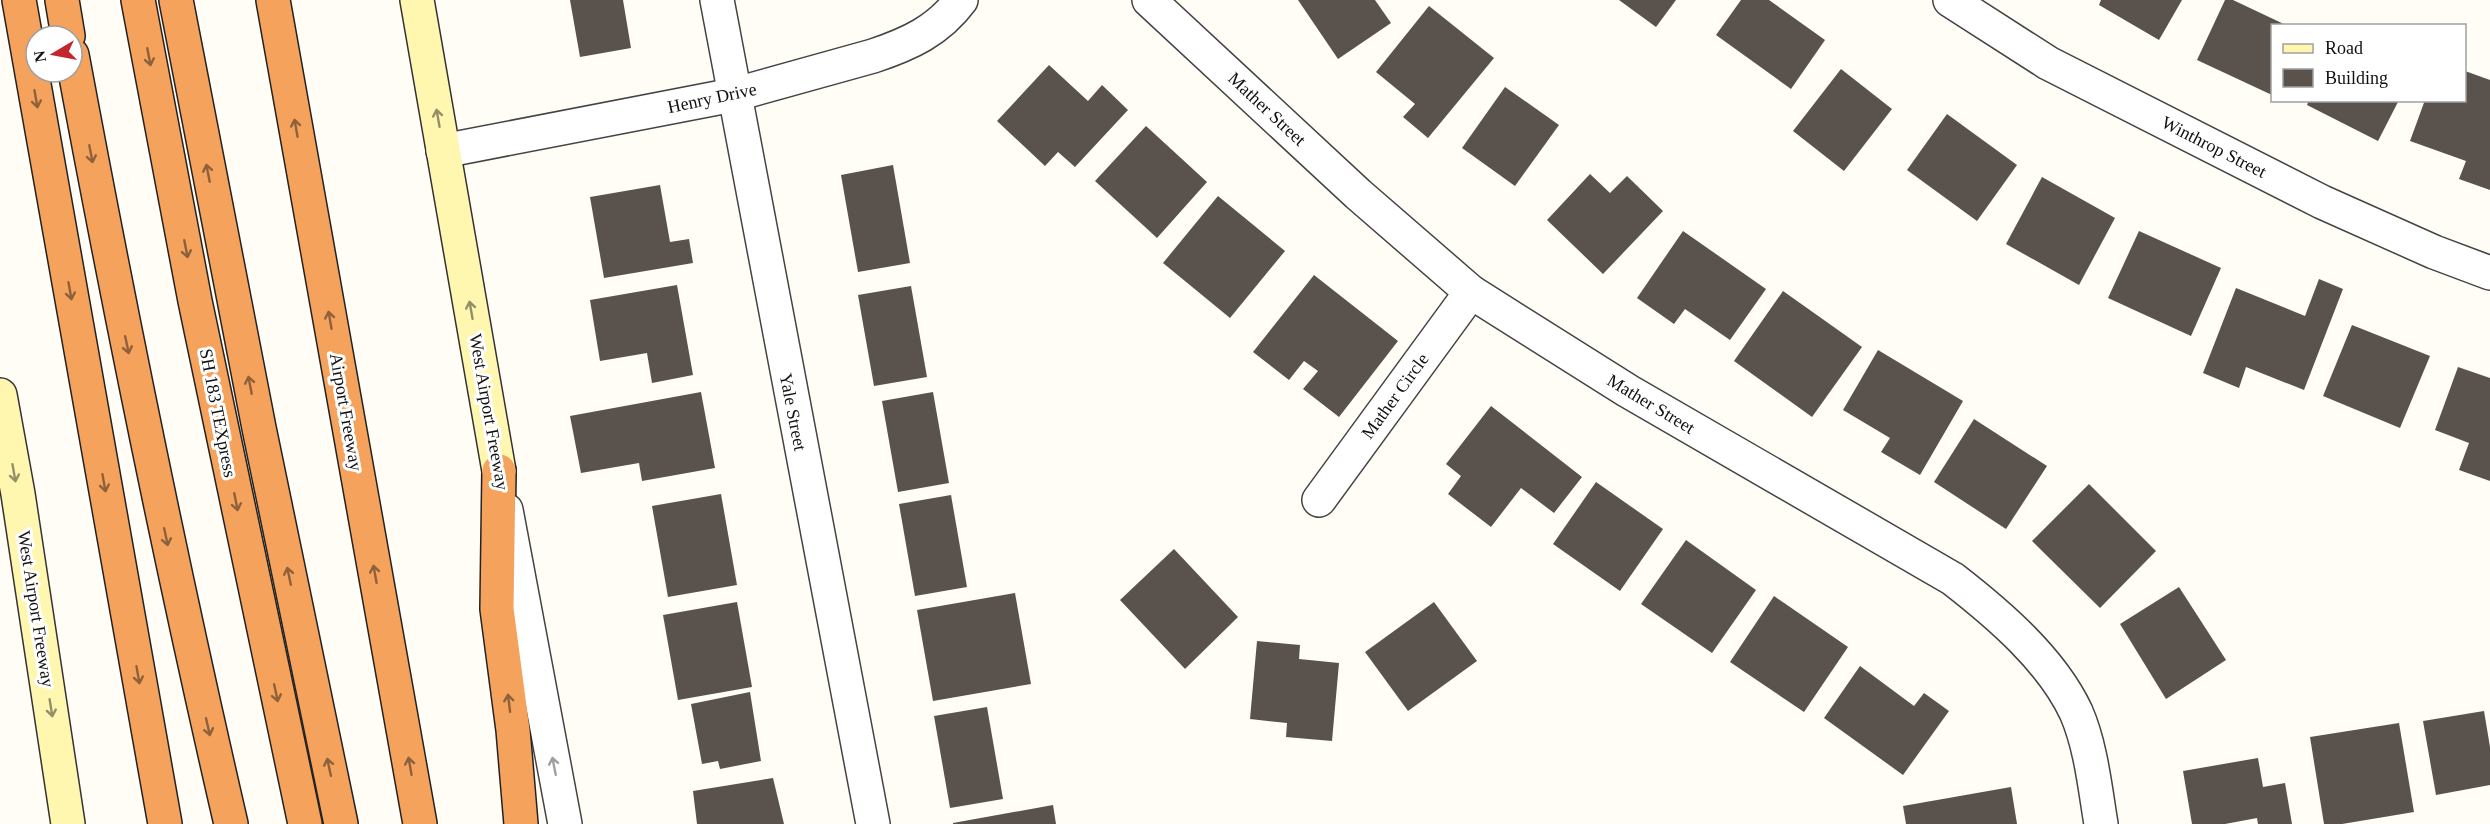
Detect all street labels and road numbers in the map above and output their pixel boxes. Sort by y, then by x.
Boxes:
street label: Mather Street [1224,68,1310,150]
street label: Henry Drive [666,79,758,117]
street label: Winthrop Street [2158,112,2270,182]
street label: West Airport Freeway [465,332,513,492]
street label: SH 183 TEXpress [196,347,240,479]
street label: Mather Circle [1357,349,1433,443]
street label: Airport Freeway [326,351,366,473]
street label: Mather Street [1604,370,1698,438]
street label: Yale Street [776,371,810,453]
street label: West Airport Freeway [14,529,58,689]

